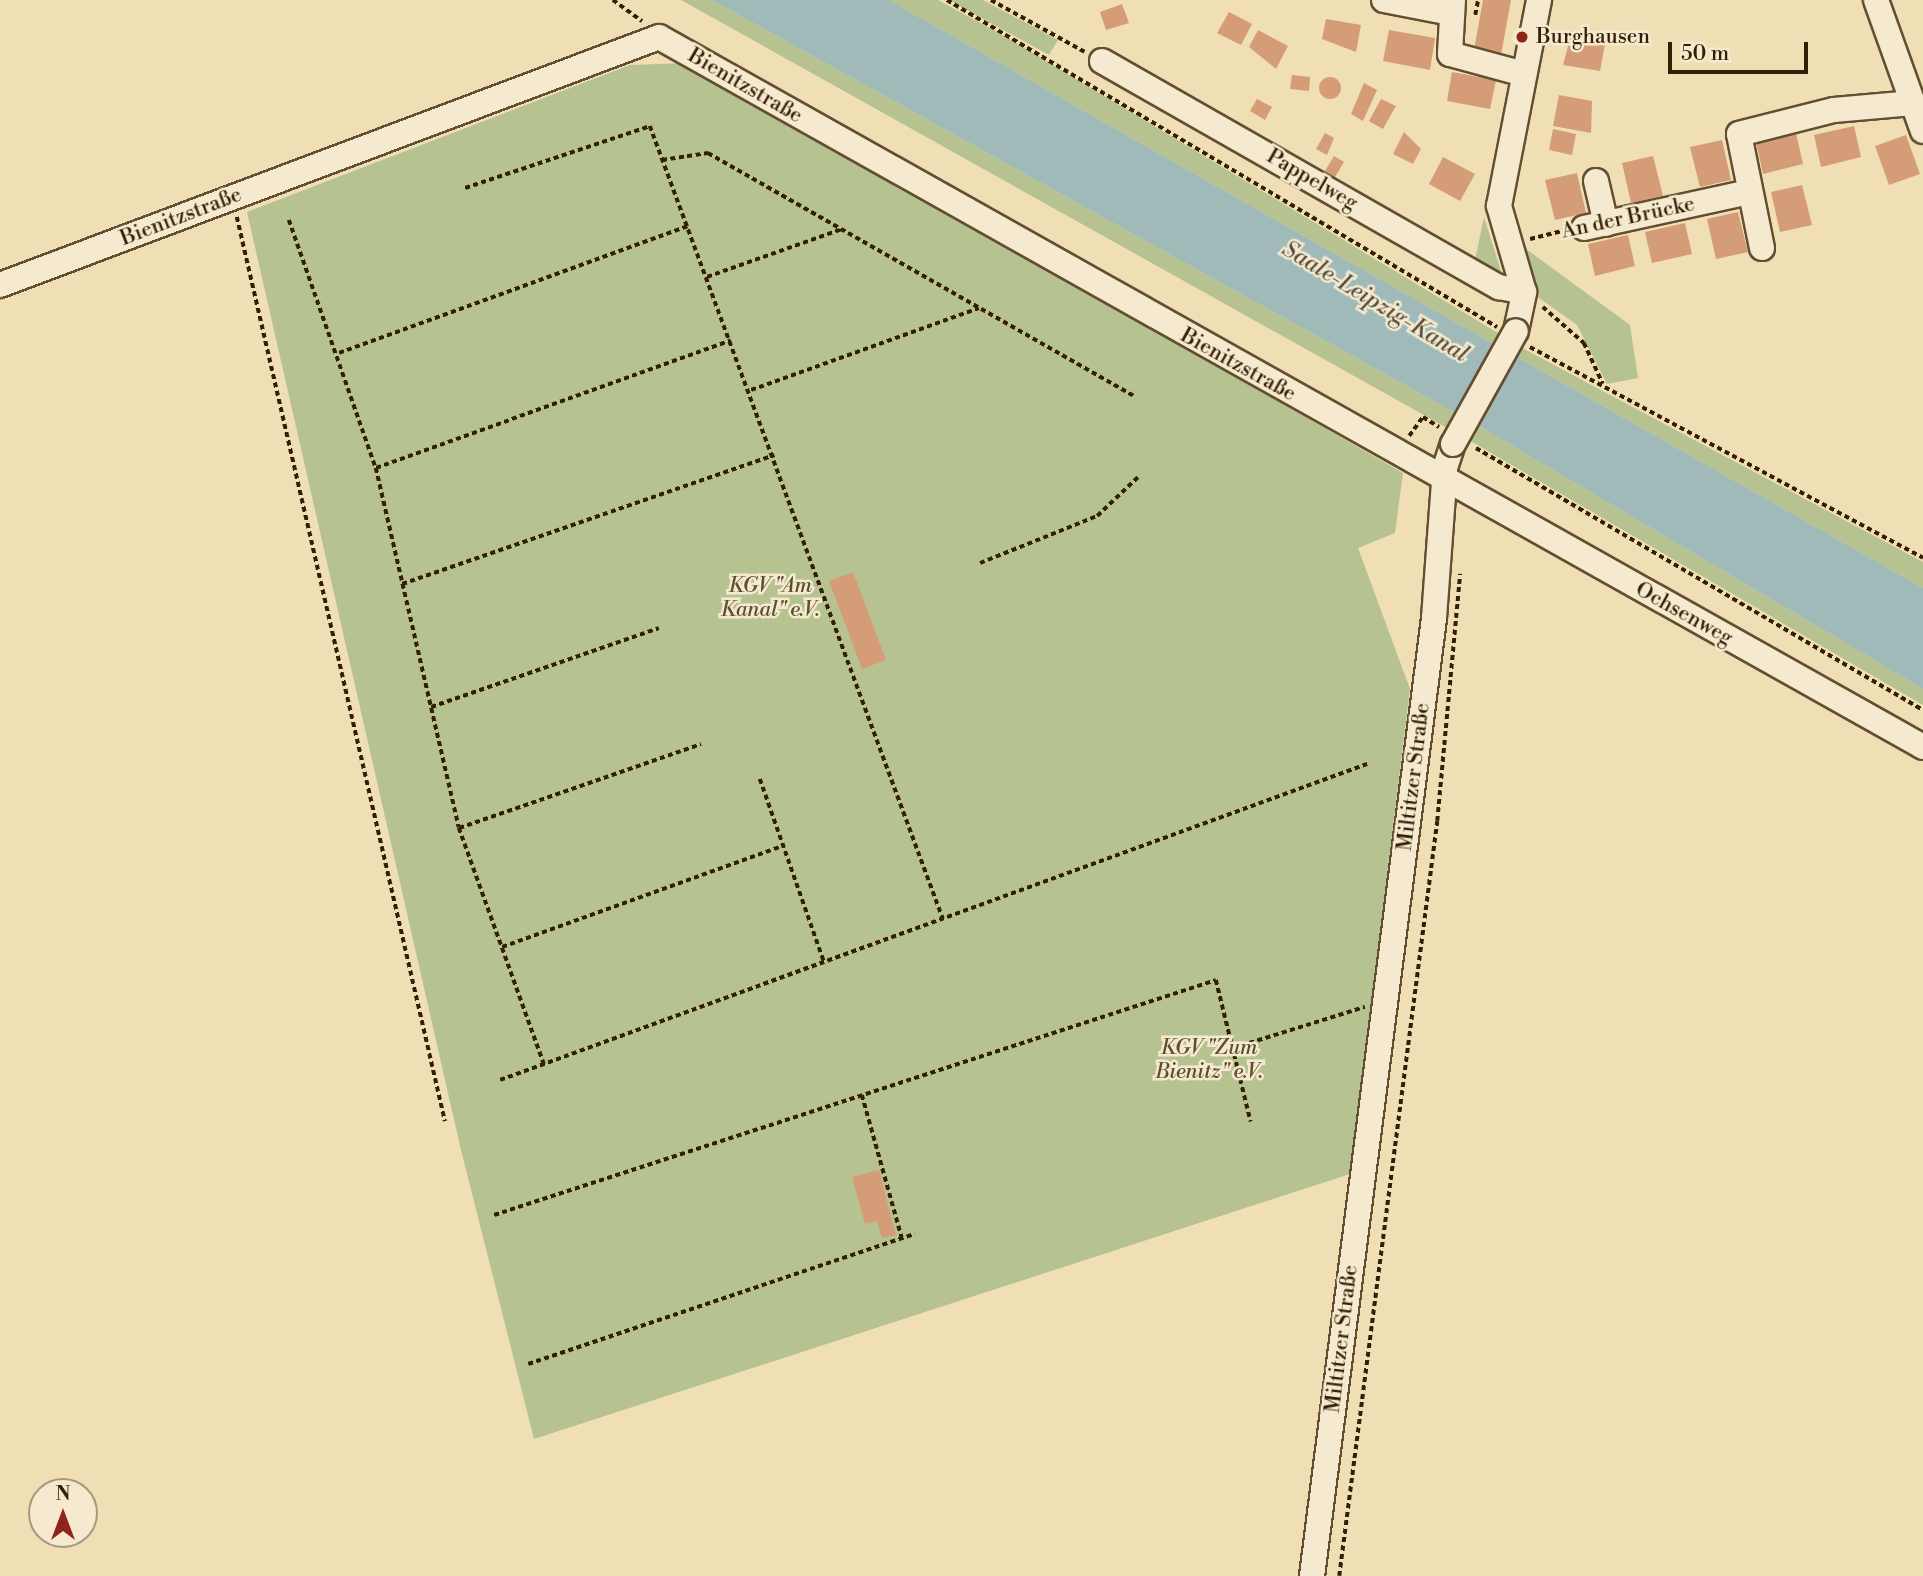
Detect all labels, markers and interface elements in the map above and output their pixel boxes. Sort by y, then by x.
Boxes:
place label: Burghausen [1536,24,1650,50]
scale bar [1671,28,1811,72]
marker: Burghausen [1514,29,1530,45]
text: 50 m [1681,41,1729,67]
street label: Bienitzstraße [683,43,807,129]
street label: Pappelweg [1262,144,1362,216]
street label: Bienitzstraße [117,182,245,252]
street label: An der Brücke [1559,192,1697,244]
water label: Saale-Leipzig-Kanal [1277,235,1473,369]
street label: Bienitzstraße [1176,323,1300,407]
park label: KGV "Am Kanal" e.V. [721,573,819,623]
street label: Ochsenweg [1631,577,1737,651]
street label: Miltitzer Straße [1392,702,1436,852]
park label: KGV "Zum Bienitz" e.V. [1155,1035,1263,1085]
street label: Miltitzer Straße [1320,1264,1364,1414]
north arrow [28,1478,98,1548]
text: N [55,1482,71,1506]

